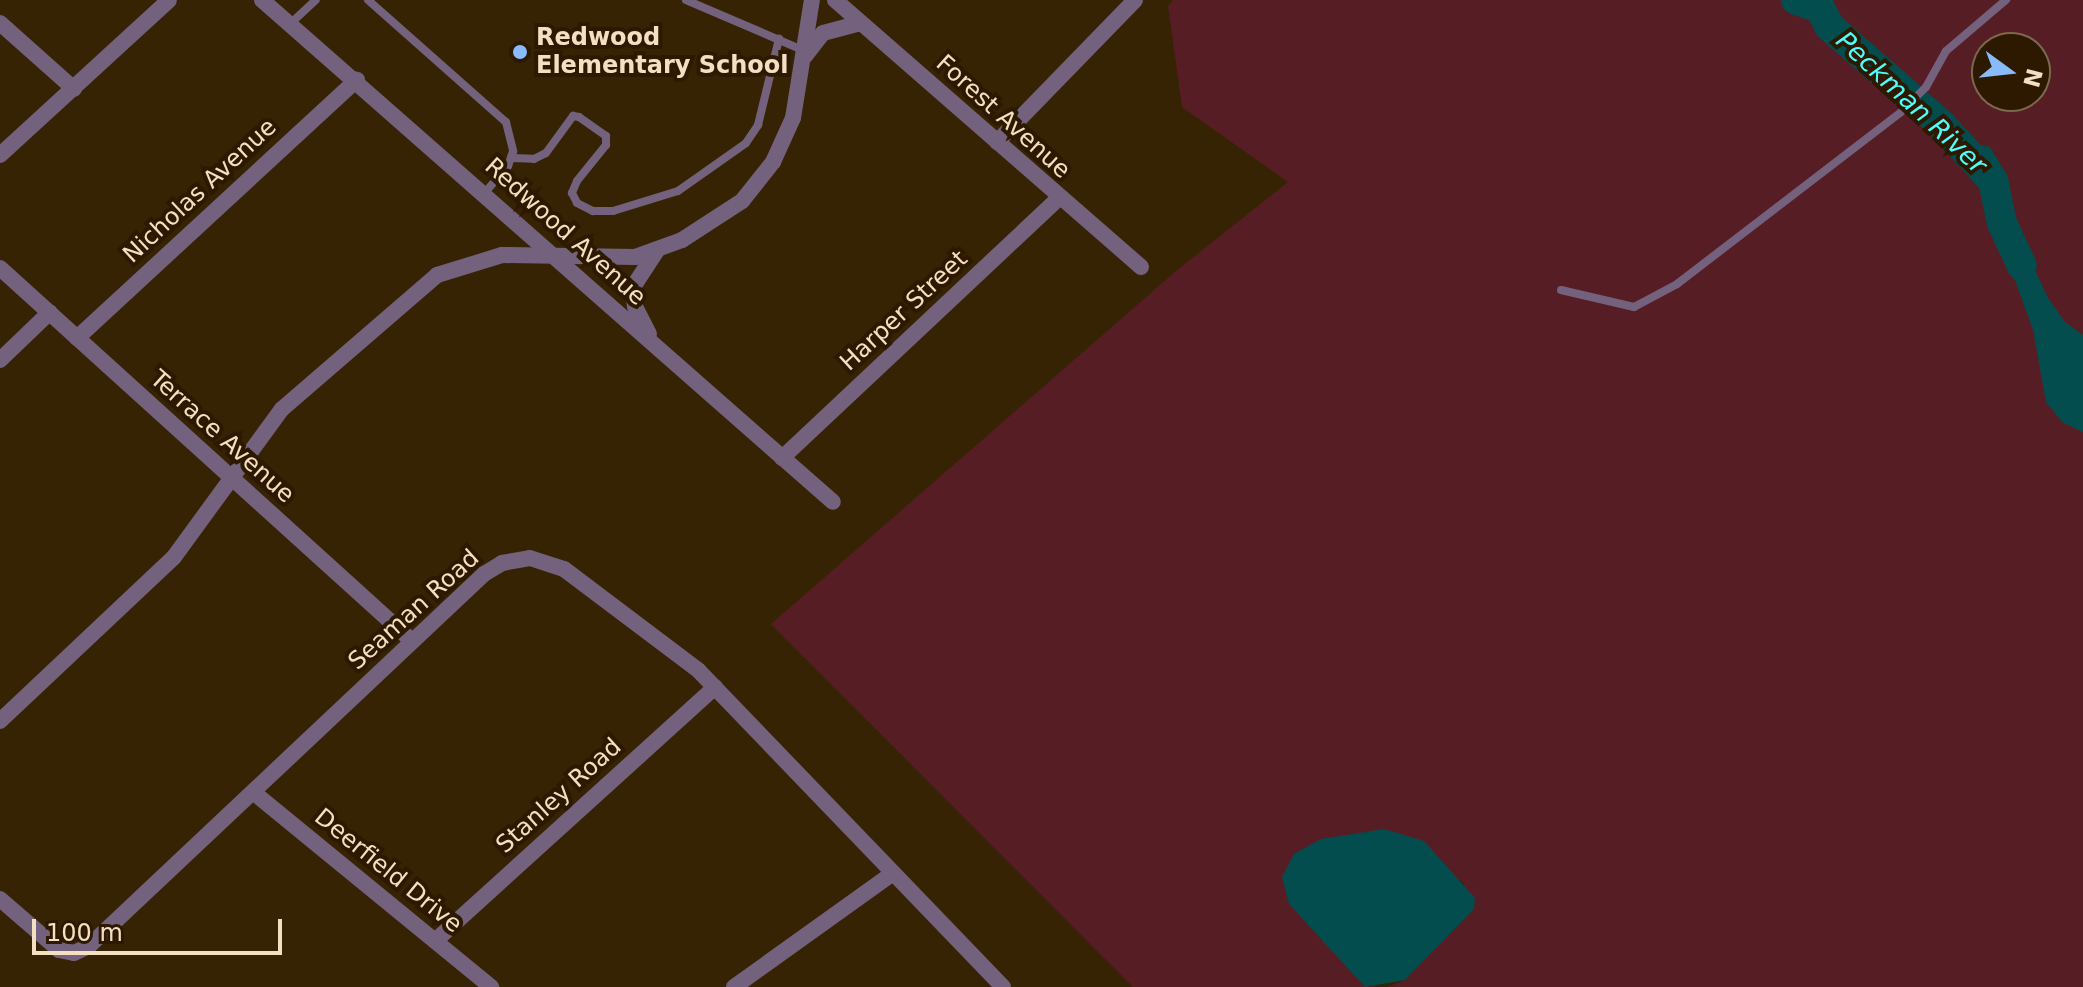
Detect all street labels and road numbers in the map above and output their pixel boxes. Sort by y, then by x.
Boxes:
street label: Forest Avenue [930,49,1076,185]
street label: Nicholas Avenue [118,113,282,269]
street label: Redwood Avenue [479,152,651,312]
street label: Harper Street [835,245,973,377]
street label: Terrace Avenue [144,365,300,509]
street label: Seaman Road [343,544,485,676]
street label: Stanley Road [491,732,627,860]
street label: Deerfield Drive [308,803,468,939]

